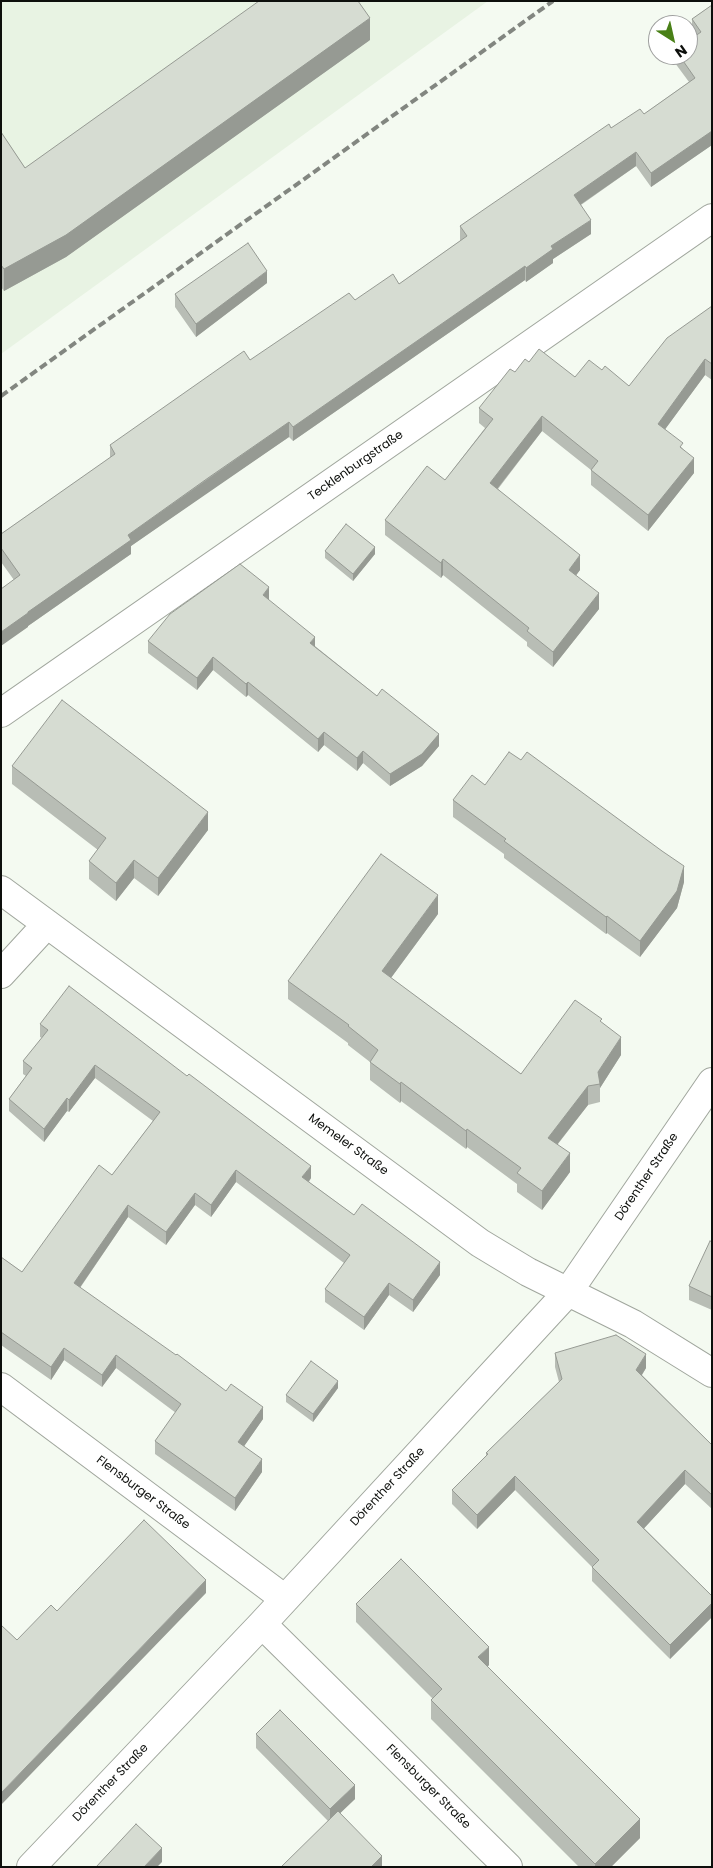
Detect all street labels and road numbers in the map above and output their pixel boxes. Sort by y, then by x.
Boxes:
street label: Tecklenburgstraße [306,428,406,504]
street label: Memeler Straße [305,1111,391,1179]
street label: Dörenther Straße [612,1130,682,1224]
street label: Dörenther Straße [348,1445,428,1529]
street label: Flensburger Straße [93,1453,193,1533]
street label: Dörenther Straße [70,1741,152,1825]
street label: Flensburger Straße [383,1742,473,1832]

